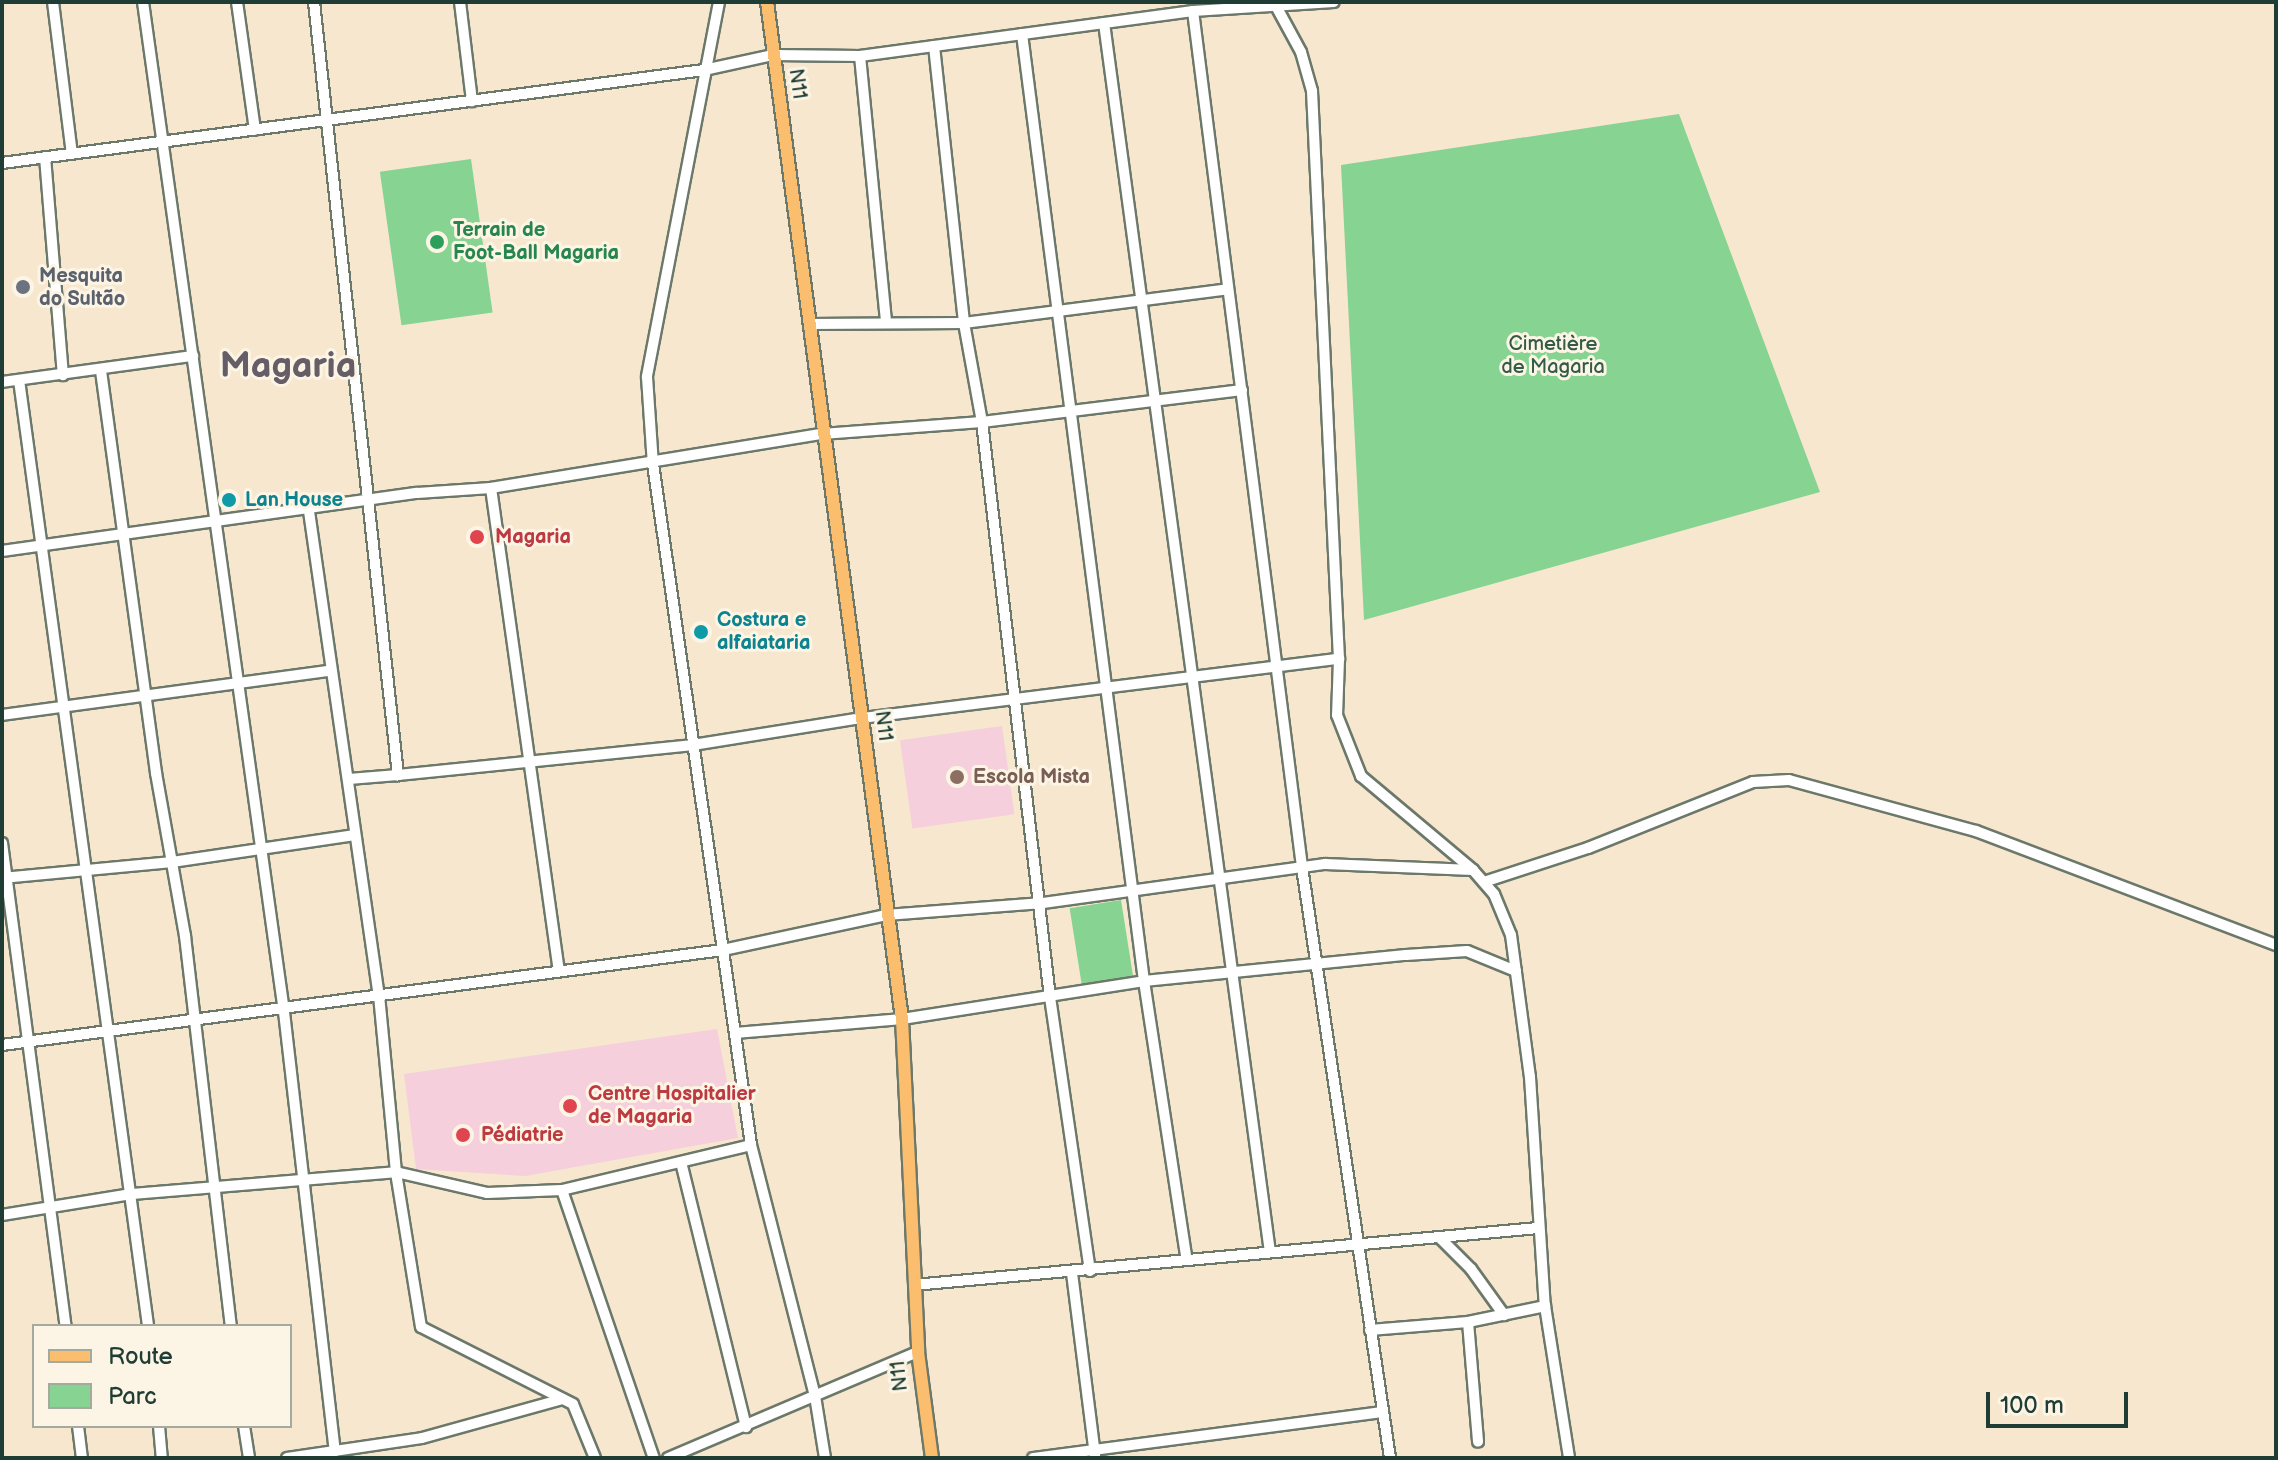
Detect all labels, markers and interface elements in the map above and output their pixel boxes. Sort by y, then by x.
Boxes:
street label: N11 [783,67,811,101]
place label: Terrain de Foot-Ball Magaria [453,218,619,265]
marker: Terrain de Foot-Ball Magaria [428,233,446,251]
place label: Mesquita do Sultão [39,264,125,311]
marker: Mesquita do Sultão [14,278,32,296]
park label: Cimetière de Magaria [1501,332,1605,379]
district label: Magaria [220,345,356,389]
place label: Lan House [245,488,343,512]
marker: Lan House [220,491,238,509]
place label: Magaria [495,525,571,549]
marker: Magaria [466,526,488,548]
place label: Costura e alfaiataria [717,608,810,655]
marker: Costura e alfaiataria [692,623,710,641]
street label: N11 [869,709,897,743]
place label: Escola Mista [973,765,1090,789]
marker: Escola Mista [948,768,966,786]
place label: Centre Hospitalier de Magaria [588,1082,756,1129]
marker: Centre Hospitalier de Magaria [559,1095,581,1117]
place label: Pédiatrie [481,1123,564,1147]
marker: Pédiatrie [452,1124,474,1146]
legend [32,1324,292,1428]
text: Route [108,1342,173,1371]
street label: N11 [886,1360,914,1392]
scale bar [1990,1376,2132,1426]
text: Parc [108,1382,157,1411]
text: 100 m [2000,1391,2064,1420]

